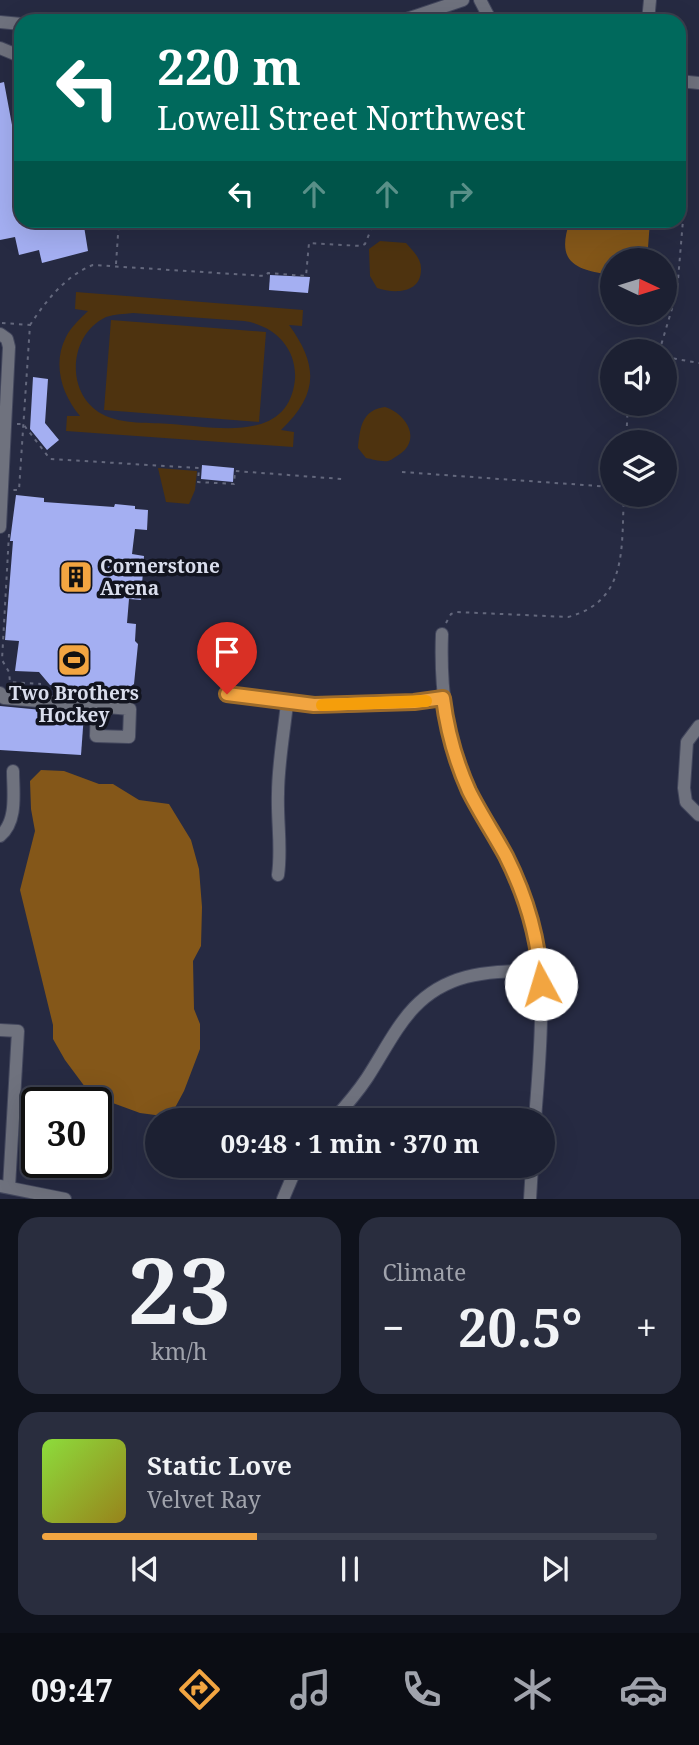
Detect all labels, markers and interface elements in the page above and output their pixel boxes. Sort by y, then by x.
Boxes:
text: 220 m [157,33,301,99]
icon: left [42,42,133,133]
text: Lowell Street Northwest [157,96,526,139]
icon: left [222,175,260,213]
icon: ahead [295,175,333,213]
icon: ahead [368,175,406,213]
icon: right [441,175,479,213]
north arrow [600,248,677,326]
map controls [600,248,677,507]
button: sound [600,339,677,416]
button: layers [600,430,677,507]
place label: Cornerstone Arena [100,553,220,601]
building icon: Cornerstone Arena [57,558,95,596]
pin [197,622,257,694]
icon: arrive [208,633,246,671]
sports icon: Two Brothers Hockey [55,641,93,679]
place label: Two Brothers Hockey [9,680,139,728]
position arrow [504,947,578,1021]
speed limit sign: 30 [21,1087,112,1178]
text: 09:48 · 1 min · 370 m [220,1125,480,1161]
text: 23 [128,1227,231,1351]
text: Climate [383,1256,466,1288]
text: 20.5° [458,1291,582,1362]
text: − [383,1301,405,1353]
text: + [636,1301,657,1353]
text: km/h [151,1335,207,1367]
text: Static Love [147,1447,292,1483]
text: Velvet Ray [147,1483,261,1515]
icon: previous [126,1550,164,1588]
icon: pause [331,1550,369,1588]
icon: next [536,1550,574,1588]
icon: directions [175,1665,224,1714]
icon: music [286,1665,335,1714]
icon: phone [397,1665,446,1714]
icon: climate [508,1665,557,1714]
icon: car [619,1665,668,1714]
text: 09:47 [31,1668,113,1711]

